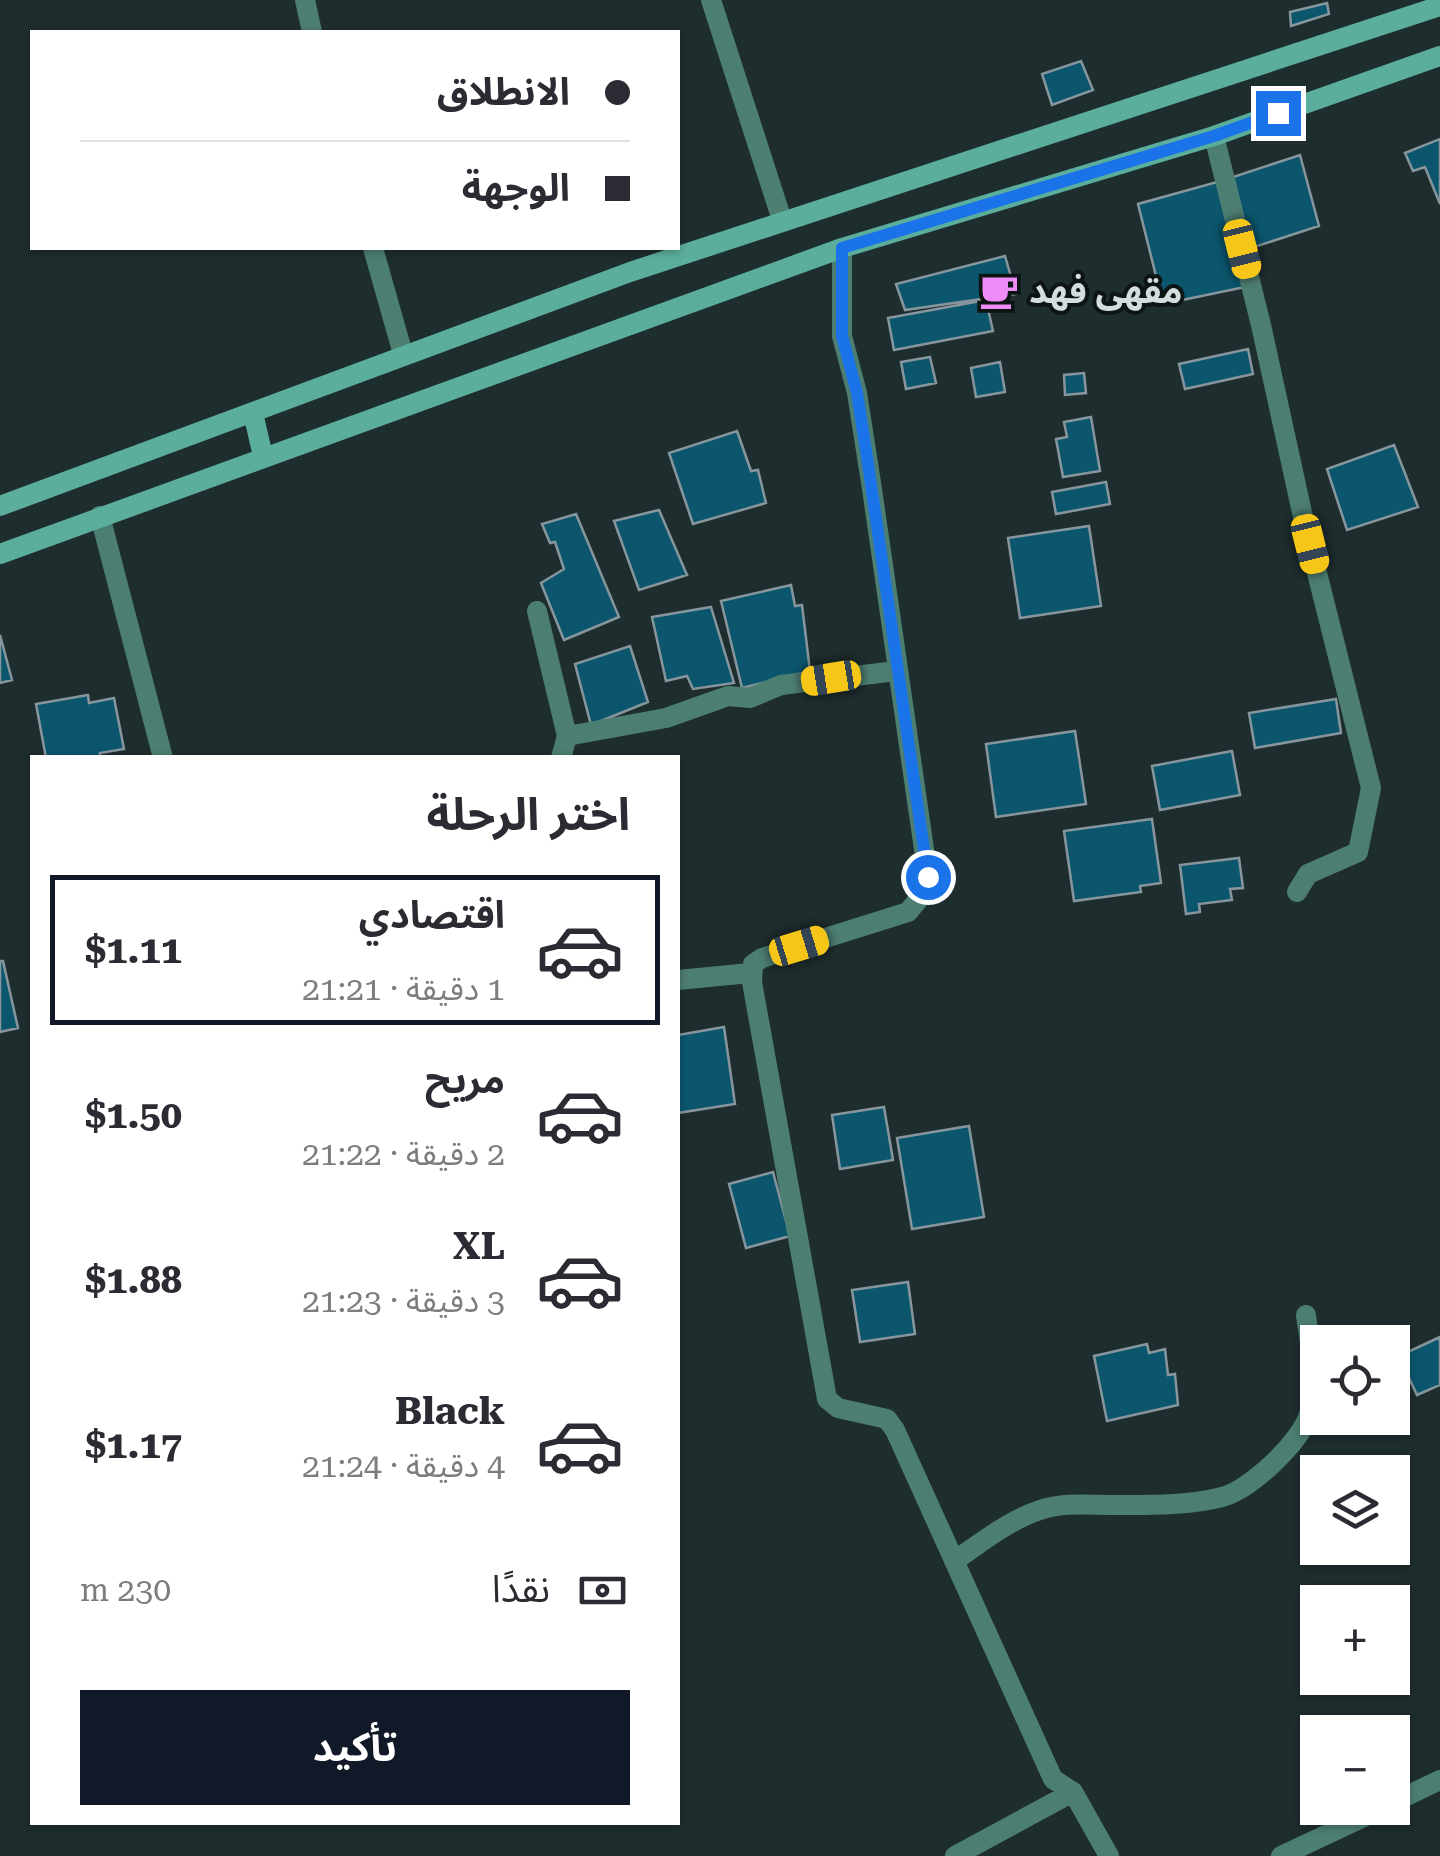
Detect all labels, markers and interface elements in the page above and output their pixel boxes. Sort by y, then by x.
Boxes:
text: الانطلاق [437,70,570,114]
route end [1256,91,1301,136]
text: الوجهة [462,166,570,210]
car [1220,216,1264,282]
cafe icon: مقهى فهد [978,270,1020,312]
place label: مقهى فهد [1029,271,1182,312]
car [1288,511,1332,577]
car [799,658,863,698]
text: اختر الرحلة [426,788,630,841]
route start [906,855,951,900]
text: اقتصادي [359,893,505,937]
icon: car [535,905,625,995]
car [766,923,832,969]
text: $1.11 [85,928,182,972]
text: 1 دقيقة · 21:21 [302,970,505,1008]
text: مريح [425,1058,505,1102]
icon: car [535,1070,625,1160]
text: $1.50 [85,1093,182,1137]
text: 2 دقيقة · 21:22 [302,1135,505,1173]
text: XL [453,1224,505,1268]
icon: car [535,1235,625,1325]
text: $1.88 [85,1258,182,1302]
text: 3 دقيقة · 21:23 [302,1282,505,1320]
map controls [1300,1325,1410,1825]
button: locate [1300,1325,1410,1435]
text: Black [395,1389,505,1433]
icon: car [535,1400,625,1490]
text: $1.17 [85,1423,182,1467]
text: 4 دقيقة · 21:24 [302,1447,505,1485]
button: layers [1300,1455,1410,1565]
icon: cash [575,1563,630,1618]
text: نقدًا [492,1567,550,1611]
text: 230 m [80,1571,171,1609]
button: + [1300,1585,1410,1695]
button: تأكيد [80,1690,630,1805]
button: − [1300,1715,1410,1825]

